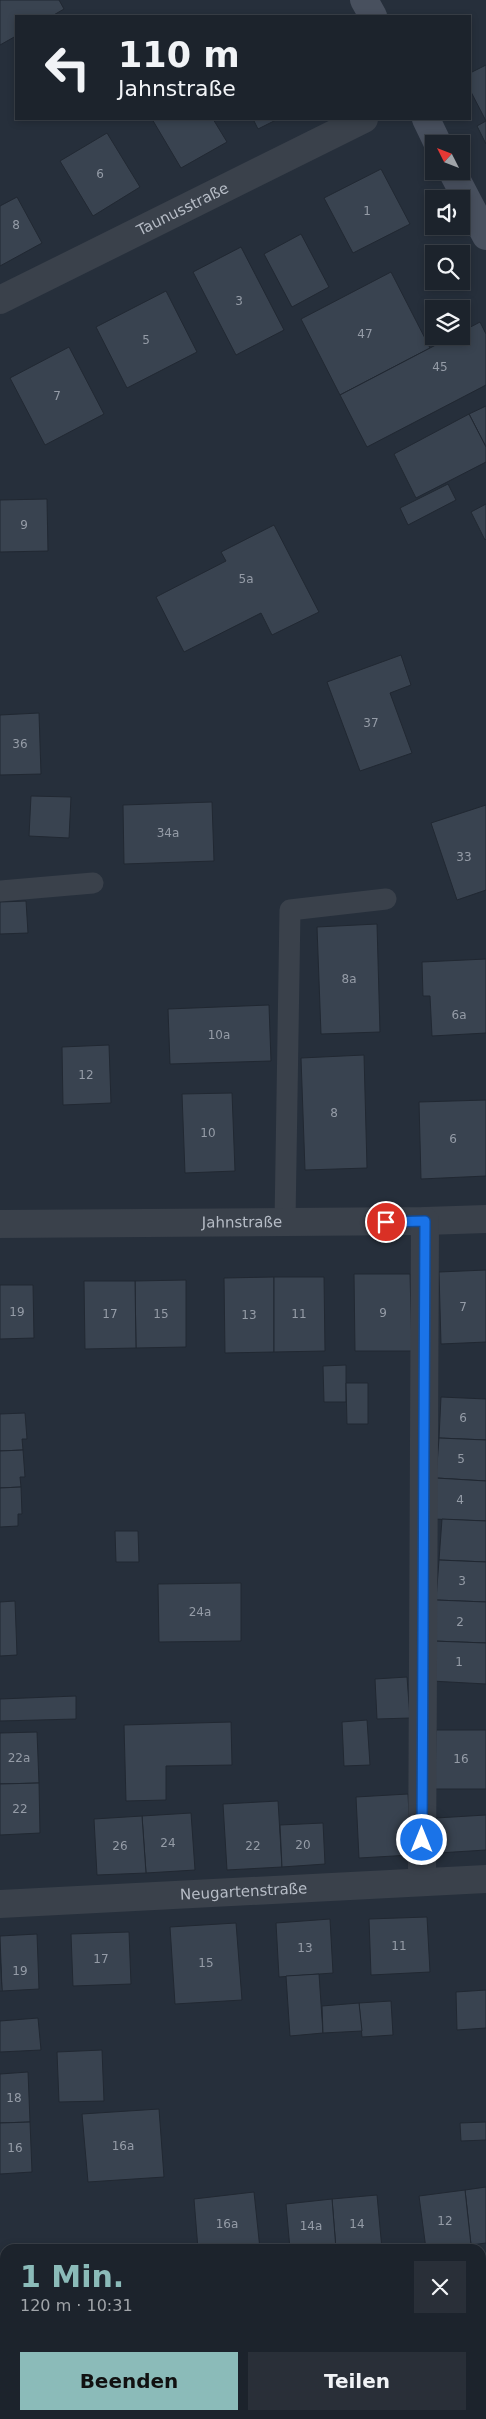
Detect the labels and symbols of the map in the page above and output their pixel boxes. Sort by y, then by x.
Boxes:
north arrow [425,135,470,180]
house number: 6 [96,167,104,181]
street label: Taunusstraße [133,179,231,240]
house number: 1 [363,204,371,218]
house number: 8 [12,218,20,232]
house number: 3 [235,294,243,308]
house number: 47 [357,327,373,341]
house number: 5 [142,333,150,347]
house number: 45 [432,360,448,374]
house number: 7 [53,389,61,403]
house number: 9 [20,518,28,532]
house number: 5a [239,572,254,586]
house number: 37 [363,716,379,730]
house number: 36 [12,737,28,751]
house number: 34a [157,826,179,840]
house number: 33 [456,850,472,864]
house number: 8a [342,972,357,986]
house number: 6a [452,1008,467,1022]
house number: 10a [208,1028,230,1042]
house number: 12 [78,1068,94,1082]
house number: 8 [330,1106,338,1120]
house number: 10 [200,1126,216,1140]
house number: 6 [449,1132,457,1146]
pin [365,1201,407,1243]
street label: Jahnstraße [201,1213,282,1232]
house number: 7 [459,1300,467,1314]
house number: 19 [9,1305,25,1319]
house number: 9 [379,1306,387,1320]
house number: 17 [102,1307,118,1321]
house number: 15 [153,1307,169,1321]
house number: 11 [291,1307,307,1321]
house number: 13 [241,1308,257,1322]
house number: 6 [459,1411,467,1425]
house number: 5 [457,1452,465,1466]
house number: 4 [456,1493,464,1507]
house number: 3 [458,1574,466,1588]
house number: 24a [189,1605,211,1619]
house number: 2 [456,1615,464,1629]
house number: 1 [455,1655,463,1669]
house number: 22a [8,1751,30,1765]
house number: 16 [453,1752,469,1766]
house number: 22 [12,1802,28,1816]
position arrow [395,1813,447,1865]
house number: 24 [160,1836,176,1850]
house number: 20 [295,1838,311,1852]
house number: 26 [112,1839,128,1853]
house number: 22 [245,1839,261,1853]
street label: Neugartenstraße [180,1879,308,1904]
house number: 11 [391,1939,407,1953]
house number: 13 [297,1941,313,1955]
house number: 17 [93,1952,109,1966]
house number: 15 [198,1956,214,1970]
house number: 19 [12,1964,28,1978]
house number: 18 [6,2091,22,2105]
house number: 16a [112,2139,134,2153]
house number: 16 [7,2141,23,2155]
house number: 12 [437,2214,453,2228]
house number: 16a [216,2217,238,2231]
house number: 14 [349,2217,365,2231]
house number: 14a [300,2219,322,2233]

